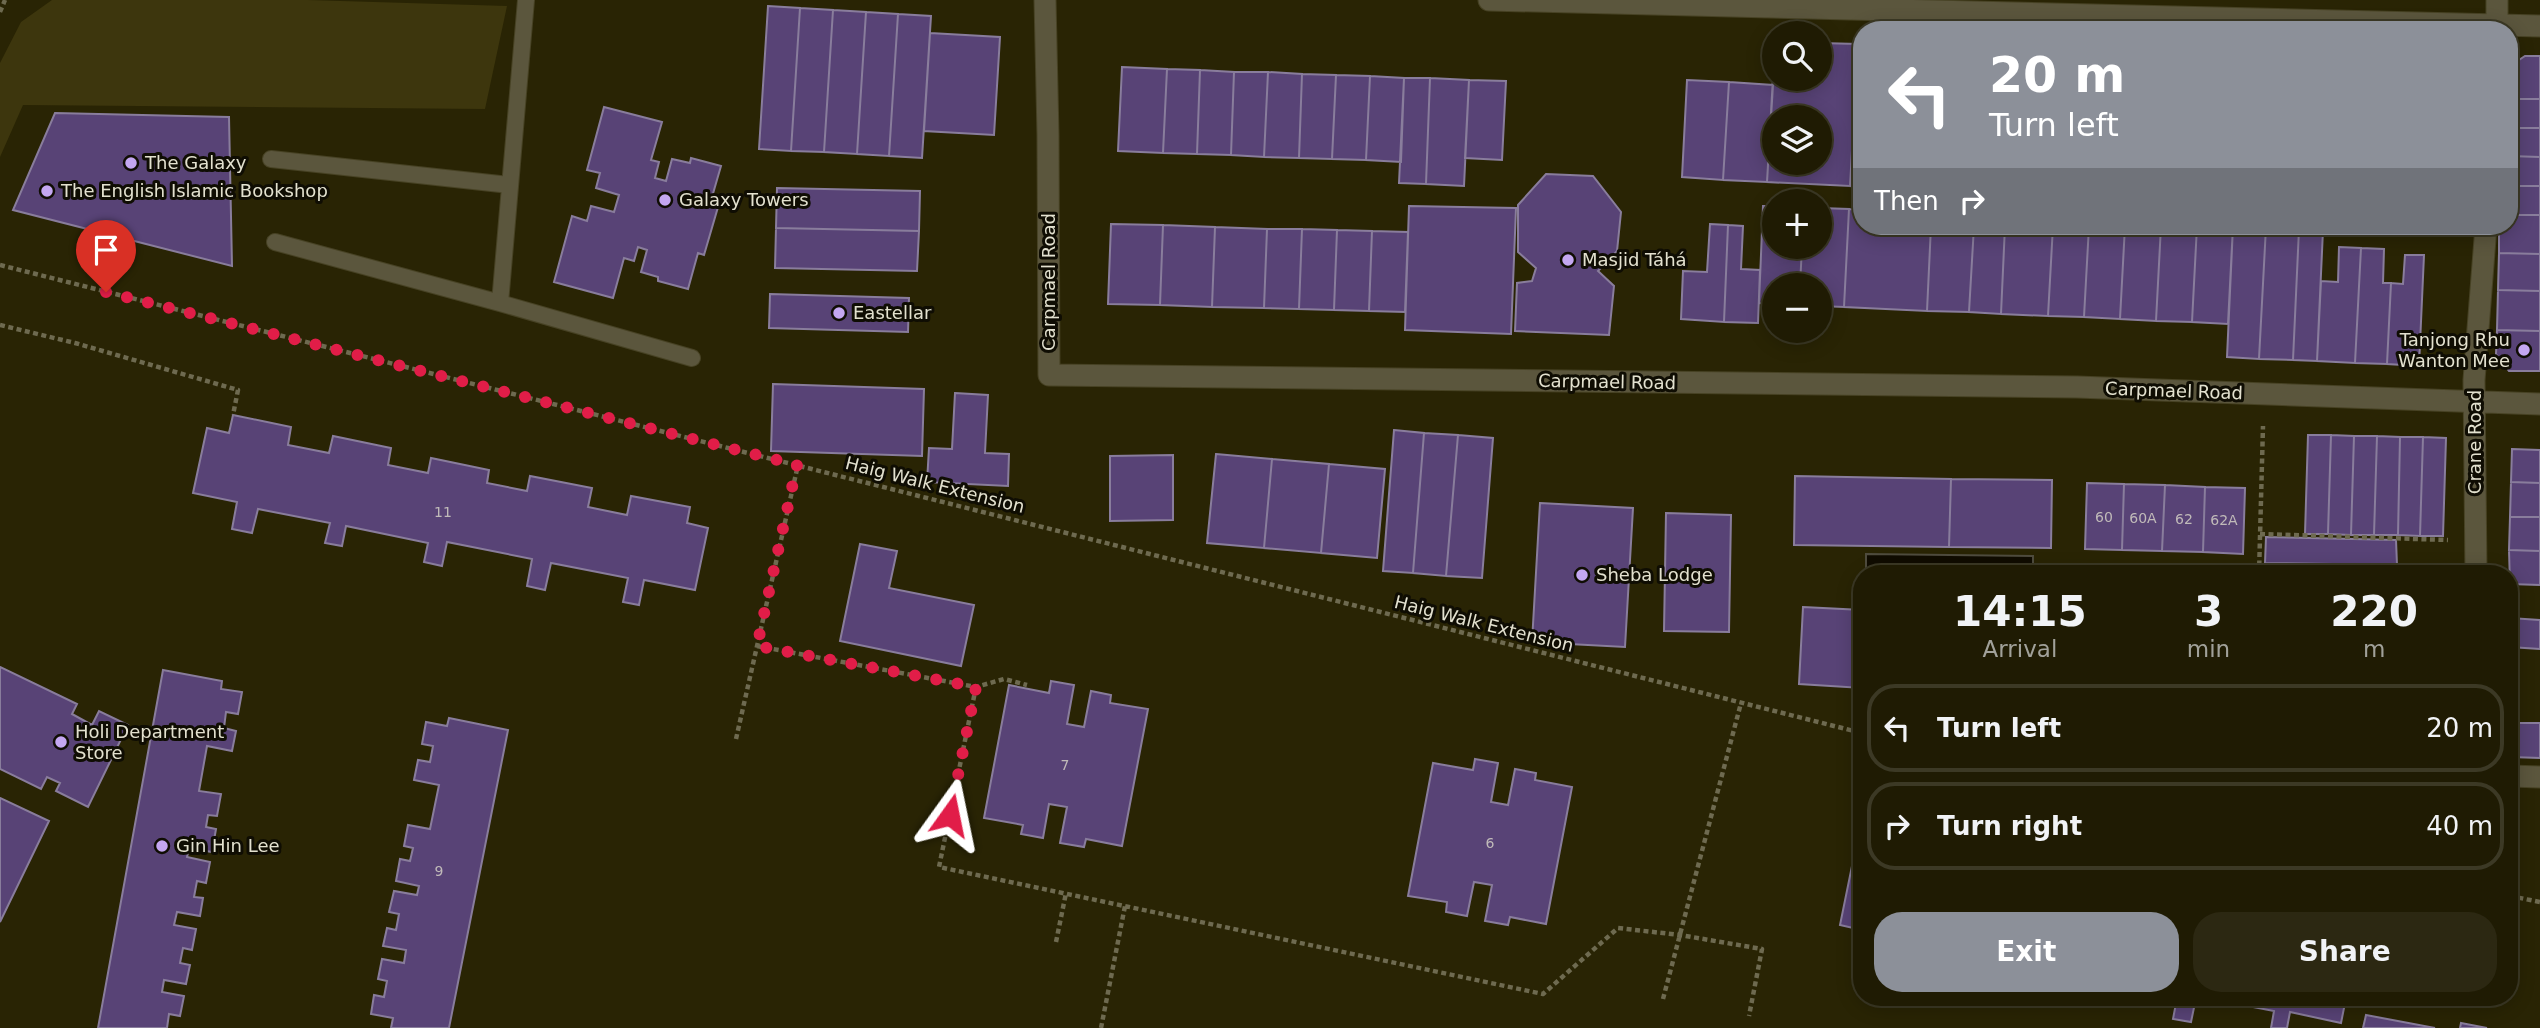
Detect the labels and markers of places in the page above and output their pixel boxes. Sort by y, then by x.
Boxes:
place label: The Galaxy [144,152,247,173]
marker: The Galaxy [123,155,139,171]
place label: The English Islamic Bookshop [60,180,328,201]
marker: The English Islamic Bookshop [39,183,55,199]
place label: Galaxy Towers [679,189,809,210]
marker: Galaxy Towers [657,192,673,208]
pin [76,220,136,292]
place label: Masjid Táhá [1582,249,1687,270]
marker: Masjid Táhá [1560,252,1576,268]
place label: Eastellar [853,302,932,323]
marker: Eastellar [831,305,847,321]
place label: Tanjong Rhu Wanton Mee [2398,329,2510,371]
marker: Tanjong Rhu Wanton Mee [2516,342,2532,358]
place label: Sheba Lodge [1596,564,1713,585]
marker: Sheba Lodge [1574,567,1590,583]
place label: Holi Department Store [75,721,224,763]
marker: Holi Department Store [53,734,69,750]
place label: Gin Hin Lee [176,835,280,856]
marker: Gin Hin Lee [154,838,170,854]

